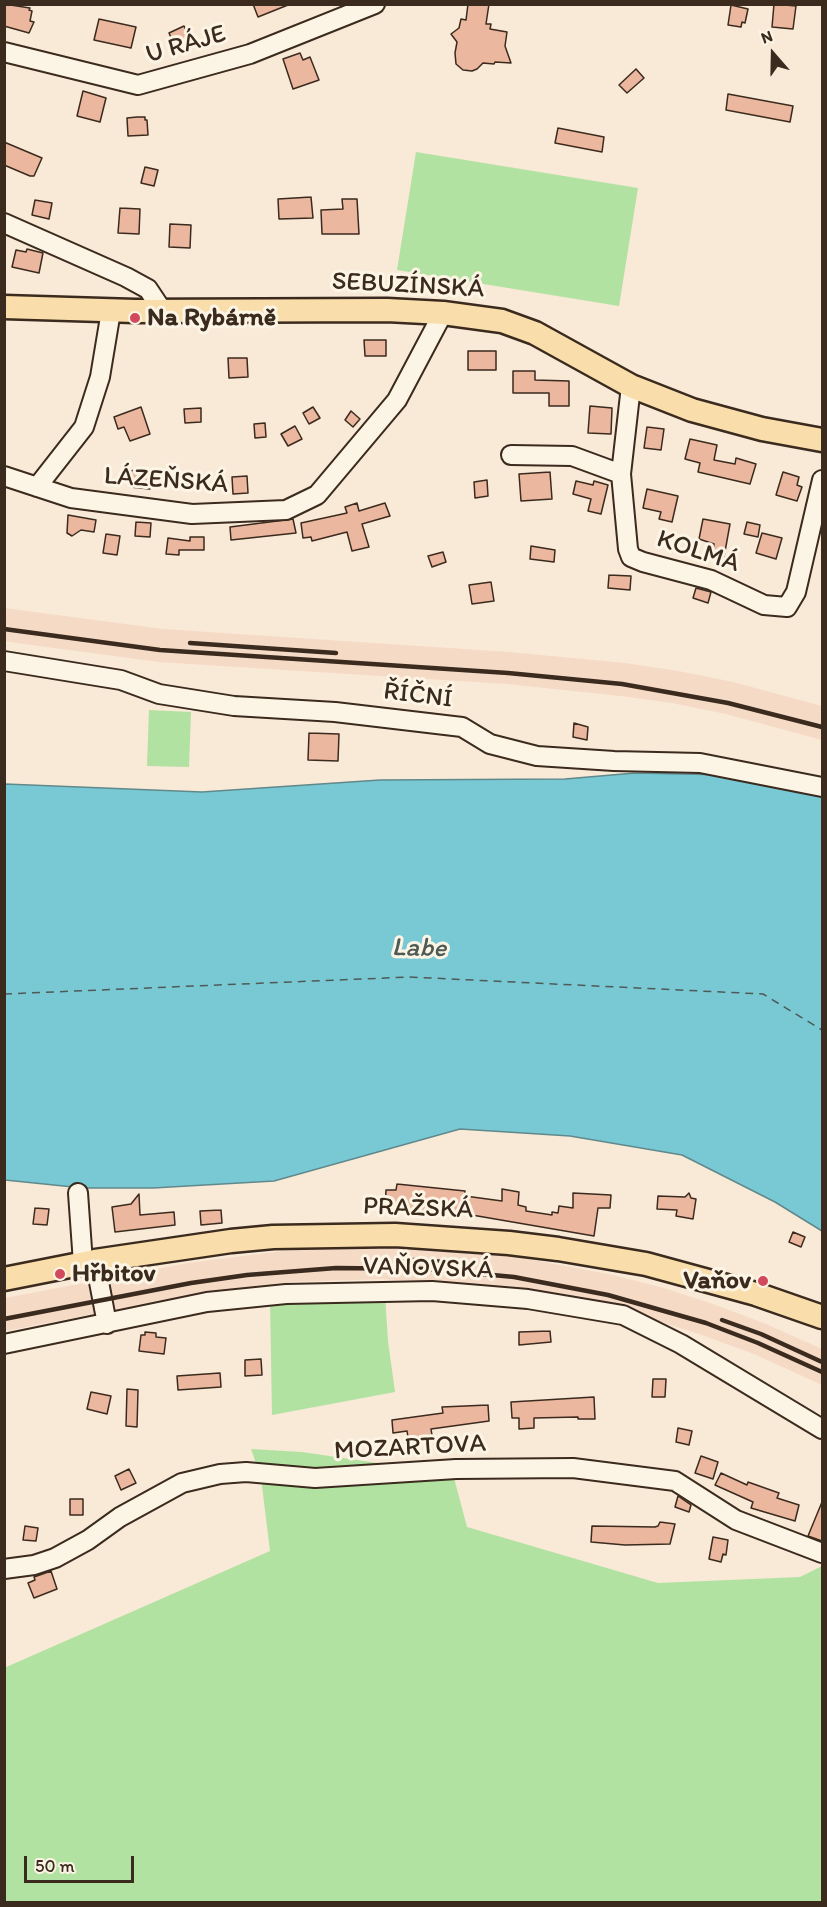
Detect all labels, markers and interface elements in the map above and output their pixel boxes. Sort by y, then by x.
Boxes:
street label: U RÁJE [142,19,230,71]
north arrow [743,24,803,84]
text: N [758,26,775,47]
street label: SEBUZÍNSKÁ [331,266,485,306]
place label: Na Rybárně [147,302,276,334]
marker: Na Rybárně [128,311,142,325]
street label: LÁZEŇSKÁ [103,461,229,501]
street label: KOLMÁ [653,524,743,580]
street label: ŘÍČNÍ [382,676,454,716]
water label: Labe [391,932,447,966]
street label: PRAŽSKÁ [362,1191,474,1227]
street label: VAŇOVSKÁ [362,1251,494,1287]
place label: Hřbitov [72,1258,155,1290]
place label: Vaňov [683,1265,751,1297]
marker: Hřbitov [53,1267,67,1281]
marker: Vaňov [756,1274,770,1288]
street label: MOZARTOVA [333,1428,487,1468]
scale bar [27,1844,136,1882]
text: 50 m [35,1855,75,1877]

